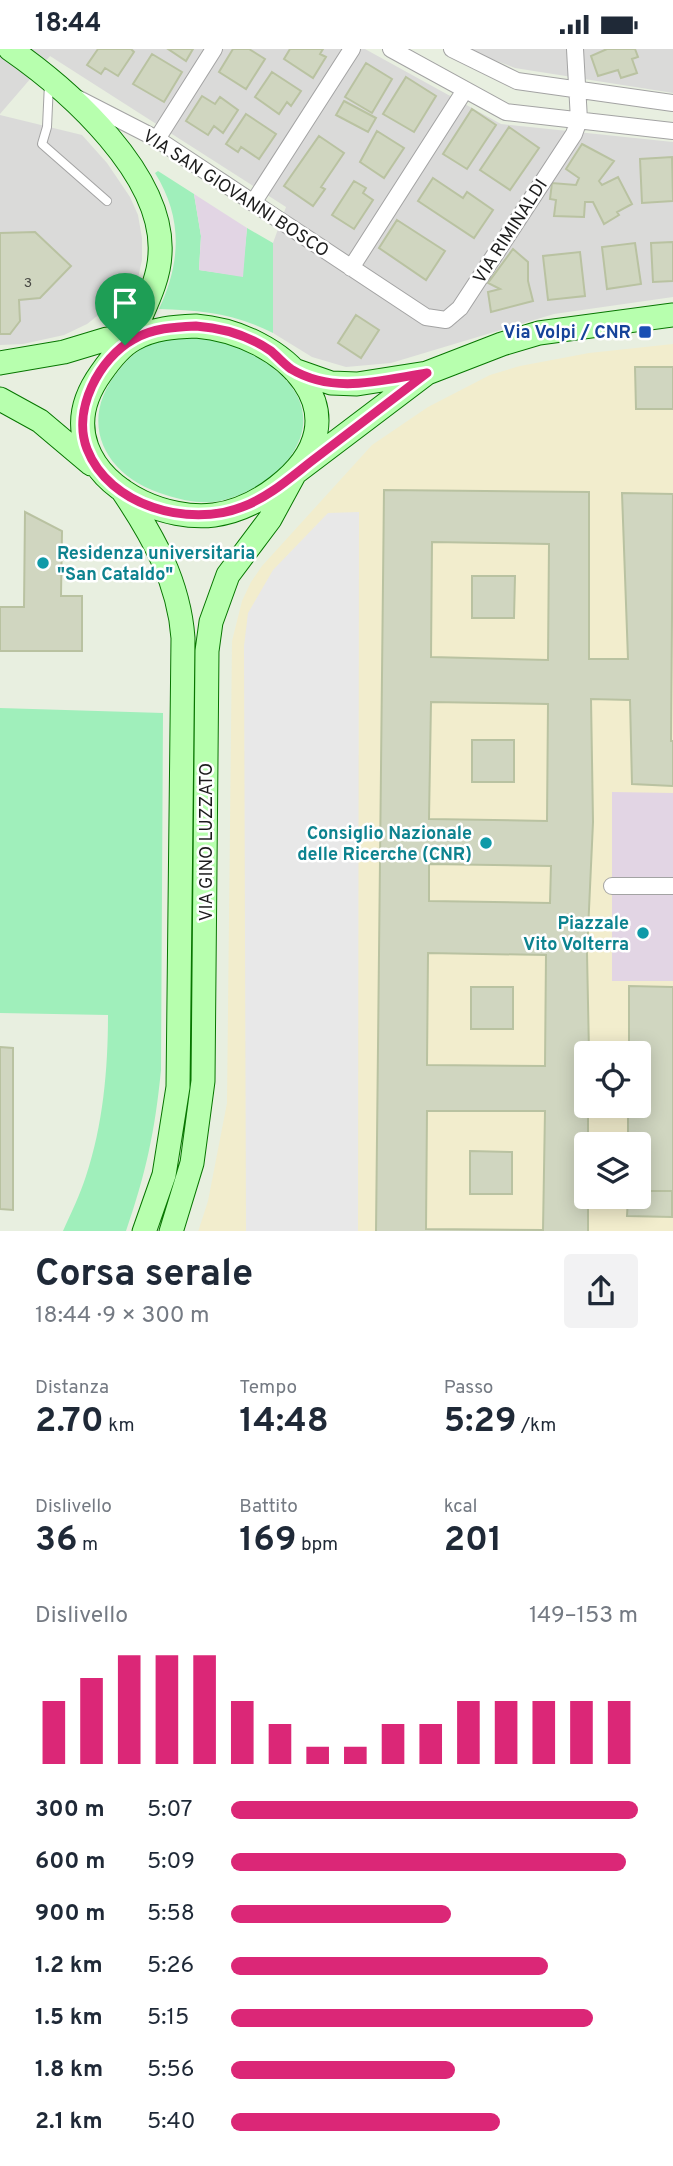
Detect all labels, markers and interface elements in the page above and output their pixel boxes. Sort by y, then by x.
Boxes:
text: 18:44 [35,8,101,41]
street label: VIA SAN GIOVANNI BOSCO [138,125,333,263]
street label: VIA RIMINALDI [469,175,554,288]
pin [95,273,155,345]
house number: 3 [24,275,32,292]
icon: arrive [106,284,144,322]
place label: Via Volpi / CNR [503,322,631,345]
marker: Via Volpi / CNR [637,324,653,340]
place label: Residenza universitaria "San Cataldo" [57,543,255,587]
marker: Residenza universitaria "San Cataldo" [35,555,51,571]
street label: VIA GINO LUZZATO [196,763,219,921]
place label: Consiglio Nazionale delle Ricerche (CNR) [297,823,472,867]
marker: Consiglio Nazionale delle Ricerche (CNR) [478,835,494,851]
place label: Piazzale Vito Volterra [523,913,629,957]
marker: Piazzale Vito Volterra [635,925,651,941]
map controls [574,1041,651,1209]
button: locate [574,1041,651,1118]
button: layers [574,1132,651,1209]
text: Corsa serale [35,1251,253,1300]
button: share [564,1254,638,1328]
text: 18:44 · 9 × 300 m [35,1302,209,1331]
text: Distanza [35,1376,109,1400]
text: Tempo [239,1376,297,1400]
text: Passo [444,1376,493,1400]
text: 2.70 [35,1400,104,1444]
text: 14:48 [239,1400,329,1444]
text: 5:29 [444,1400,516,1444]
text: km [104,1414,135,1438]
text: /km [516,1414,556,1438]
text: Dislivello [35,1495,112,1519]
text: Battito [239,1495,298,1519]
text: kcal [444,1495,477,1519]
text: 36 [35,1519,78,1563]
text: 169 [239,1519,296,1563]
text: 201 [444,1519,502,1563]
text: m [78,1533,98,1557]
text: bpm [296,1533,338,1557]
text: Dislivello [35,1602,128,1631]
text: 149–153 m [529,1602,638,1631]
text: 300 m [35,1796,105,1825]
text: 5:07 [147,1796,193,1825]
text: 600 m [35,1848,105,1877]
text: 5:09 [147,1848,195,1877]
text: 900 m [35,1900,105,1929]
text: 5:58 [147,1900,195,1929]
text: 1.2 km [35,1952,103,1981]
text: 5:26 [147,1952,194,1981]
text: 1.5 km [35,2004,103,2033]
text: 5:15 [147,2004,189,2033]
text: 1.8 km [35,2056,103,2085]
text: 5:56 [147,2056,194,2085]
text: 2.1 km [35,2108,103,2137]
text: 5:40 [147,2108,196,2137]

